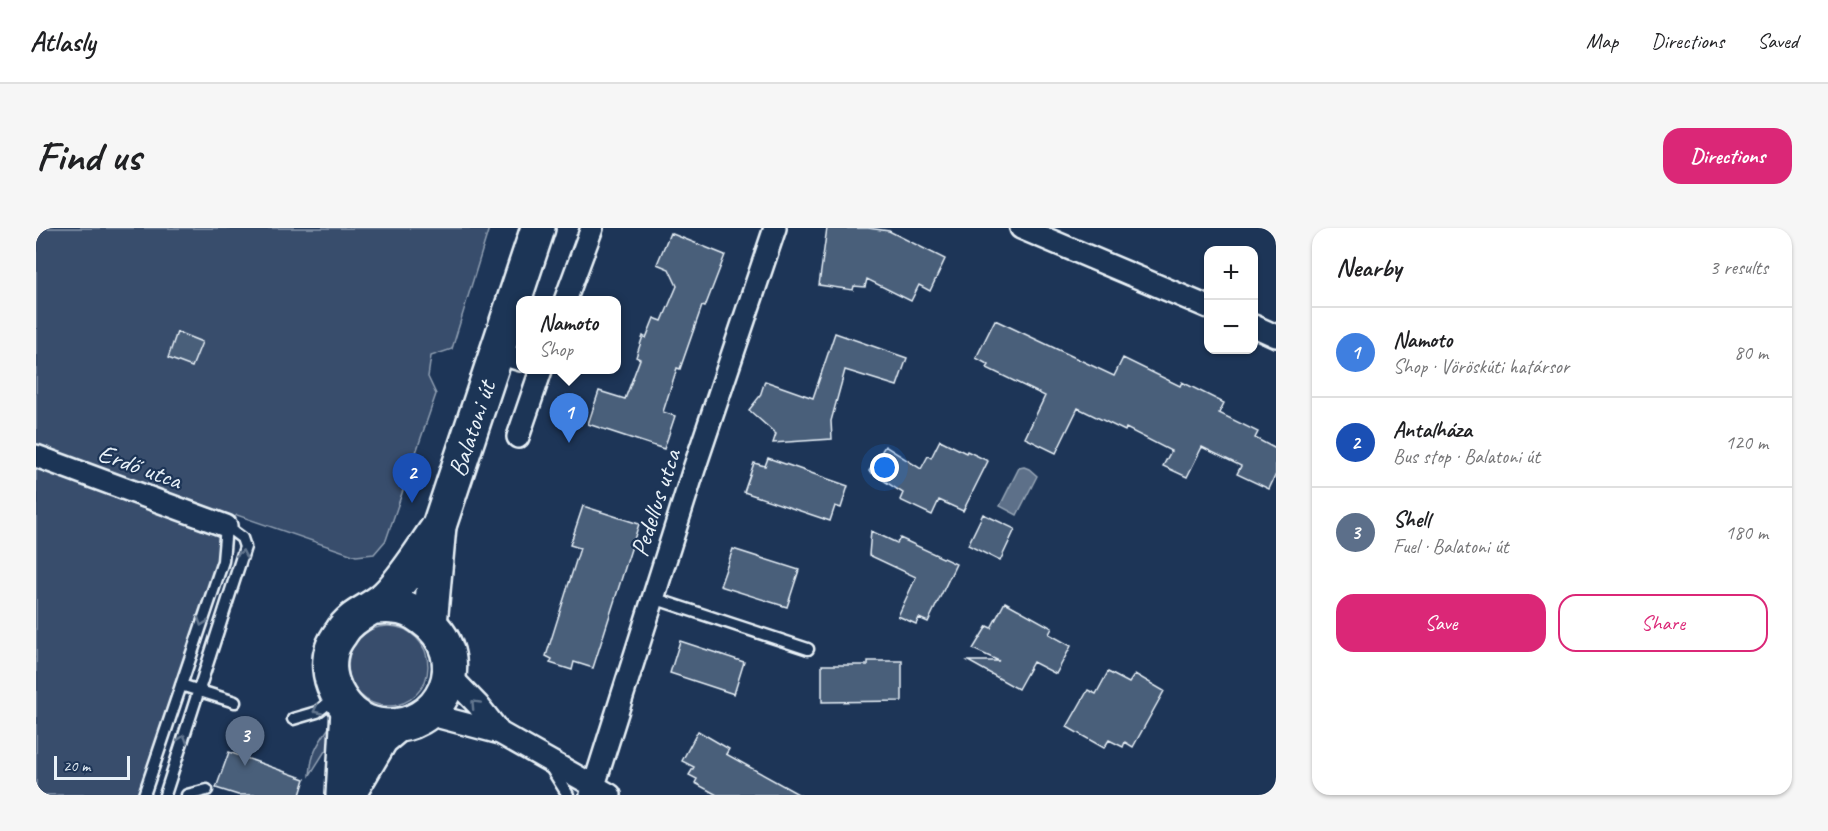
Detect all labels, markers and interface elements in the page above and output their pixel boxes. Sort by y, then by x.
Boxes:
text: Atlasly [30,24,95,59]
text: Map [1586,28,1618,54]
text: Directions [1651,28,1724,54]
text: Saved [1757,28,1798,54]
button: Directions [1663,128,1792,184]
text: Find us [36,130,141,183]
map controls [1204,246,1258,354]
button: + [1204,246,1258,300]
text: Nearby [1336,251,1401,284]
text: 3 results [1709,255,1768,280]
popup [516,296,621,374]
button: − [1204,300,1258,354]
text: Namoto [539,309,598,337]
text: Namoto [1393,326,1452,354]
text: Shop [539,337,573,362]
text: 1 [1351,340,1360,365]
text: 80 m [1734,340,1768,365]
text: Shop · Vöröskúti határsor [1393,354,1569,379]
street label: Balatoni út [441,375,504,481]
pin: 1 [550,394,588,443]
text: Antalháza [1393,416,1472,444]
text: 2 [1351,430,1360,455]
text: 120 m [1725,430,1768,455]
street label: Erdő utca [93,436,188,497]
street label: Pedellus utca [623,444,689,561]
text: Bus stop · Balatoni út [1393,444,1540,469]
your location [870,453,899,482]
pin: 2 [392,454,431,503]
text: Shell [1393,506,1430,534]
text: 3 [1351,520,1360,545]
text: 180 m [1725,520,1768,545]
text: Fuel · Balatoni út [1393,534,1508,559]
one-way arrow [235,549,248,559]
button: Save [1336,594,1546,652]
button: Share [1558,594,1768,652]
one-way arrow [197,616,210,627]
one-way arrow [472,700,483,711]
one-way arrow [313,703,323,714]
pin: 3 [226,716,264,766]
one-way arrow [176,734,188,745]
scale bar [54,753,130,780]
text: 20 m [63,756,90,776]

